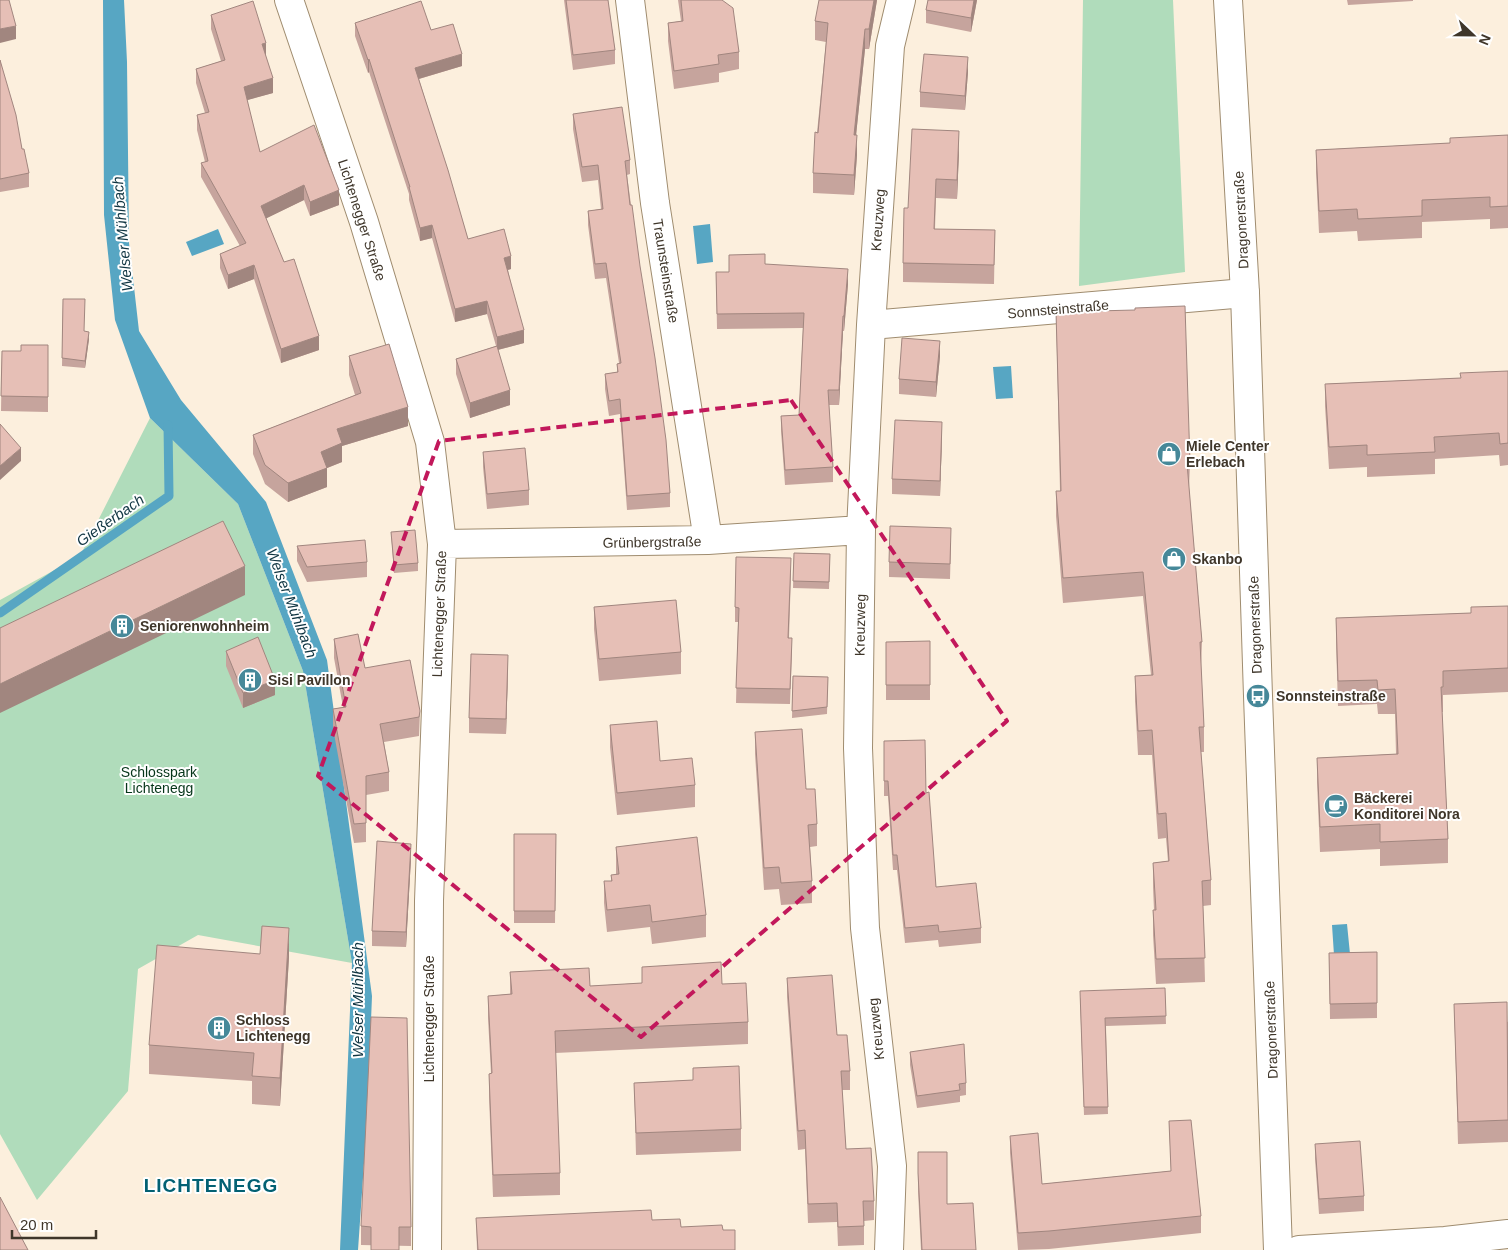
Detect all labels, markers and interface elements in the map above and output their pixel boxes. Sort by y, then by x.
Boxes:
north arrow [1448,10,1498,60]
text: N [1476,32,1494,48]
street label: Lichtenegger Straße [335,157,389,283]
street label: Dragonerstraße [1230,170,1252,269]
water label: Welser Mühlbach [108,176,136,292]
street label: Kreuzweg [868,188,888,252]
street label: Traunsteinstraße [650,218,682,324]
street label: Sonnsteinstraße [1007,297,1110,321]
place label: Miele Center Erlebach [1186,438,1270,470]
shop icon: Miele Center Erlebach [1156,441,1182,467]
water label: Gießerbach [73,491,147,549]
street label: Grünbergstraße [602,533,702,551]
water label: Welser Mühlbach [263,546,321,660]
shop icon: Skanbo [1161,546,1187,572]
street label: Lichtenegger Straße [429,550,449,678]
place label: Skanbo [1192,551,1243,567]
street label: Dragonerstraße [1245,576,1265,674]
street label: Kreuzweg [851,594,869,656]
building icon: Seniorenwohnheim [109,613,135,639]
place label: Seniorenwohnheim [140,618,269,634]
building icon: Sisi Pavillon [237,667,263,693]
place label: Sisi Pavillon [268,672,350,688]
bus stop icon: Sonnsteinstraße [1245,683,1271,709]
place label: Sonnsteinstraße [1276,688,1386,704]
park label: Schlosspark Lichtenegg [121,764,198,796]
place label: Bäckerei Konditorei Nora [1354,790,1460,822]
cafe icon: Bäckerei Konditorei Nora [1323,793,1349,819]
water label: Welser Mühlbach [349,942,366,1058]
street label: Lichtenegger Straße [421,955,437,1082]
street label: Dragonerstraße [1261,981,1281,1079]
street label: Kreuzweg [865,997,887,1061]
place label: Schloss Lichtenegg [236,1012,311,1044]
building icon: Schloss Lichtenegg [206,1015,232,1041]
district label: LICHTENEGG [144,1175,278,1196]
scale bar [12,1208,96,1240]
text: 20 m [20,1216,53,1233]

